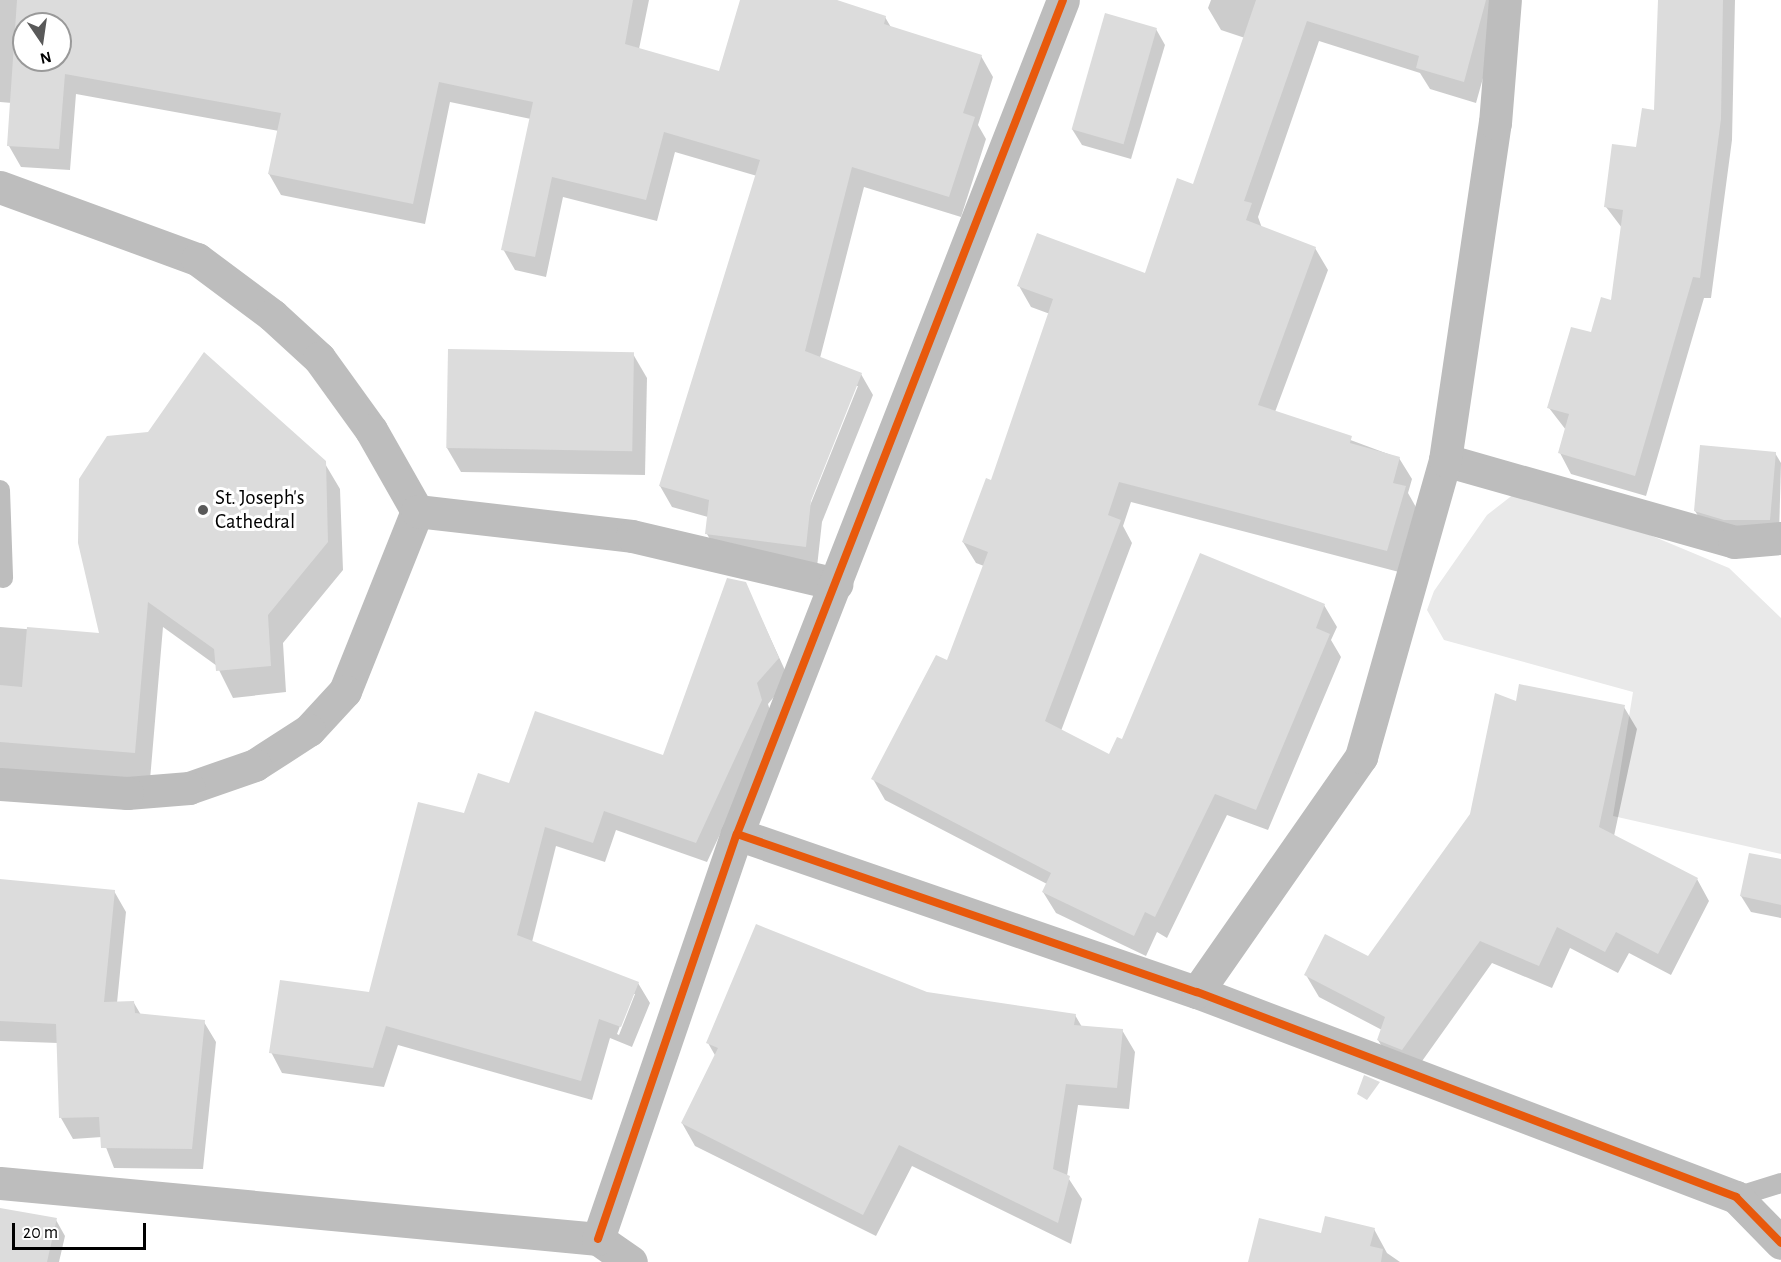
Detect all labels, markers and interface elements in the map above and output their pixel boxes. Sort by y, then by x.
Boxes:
north arrow [12,12,72,72]
text: N [38,49,53,67]
place label: St. Joseph's Cathedral [215,485,305,535]
marker: St. Joseph's Cathedral [196,503,210,517]
scale bar [15,1211,148,1249]
text: 20 m [23,1224,58,1242]

